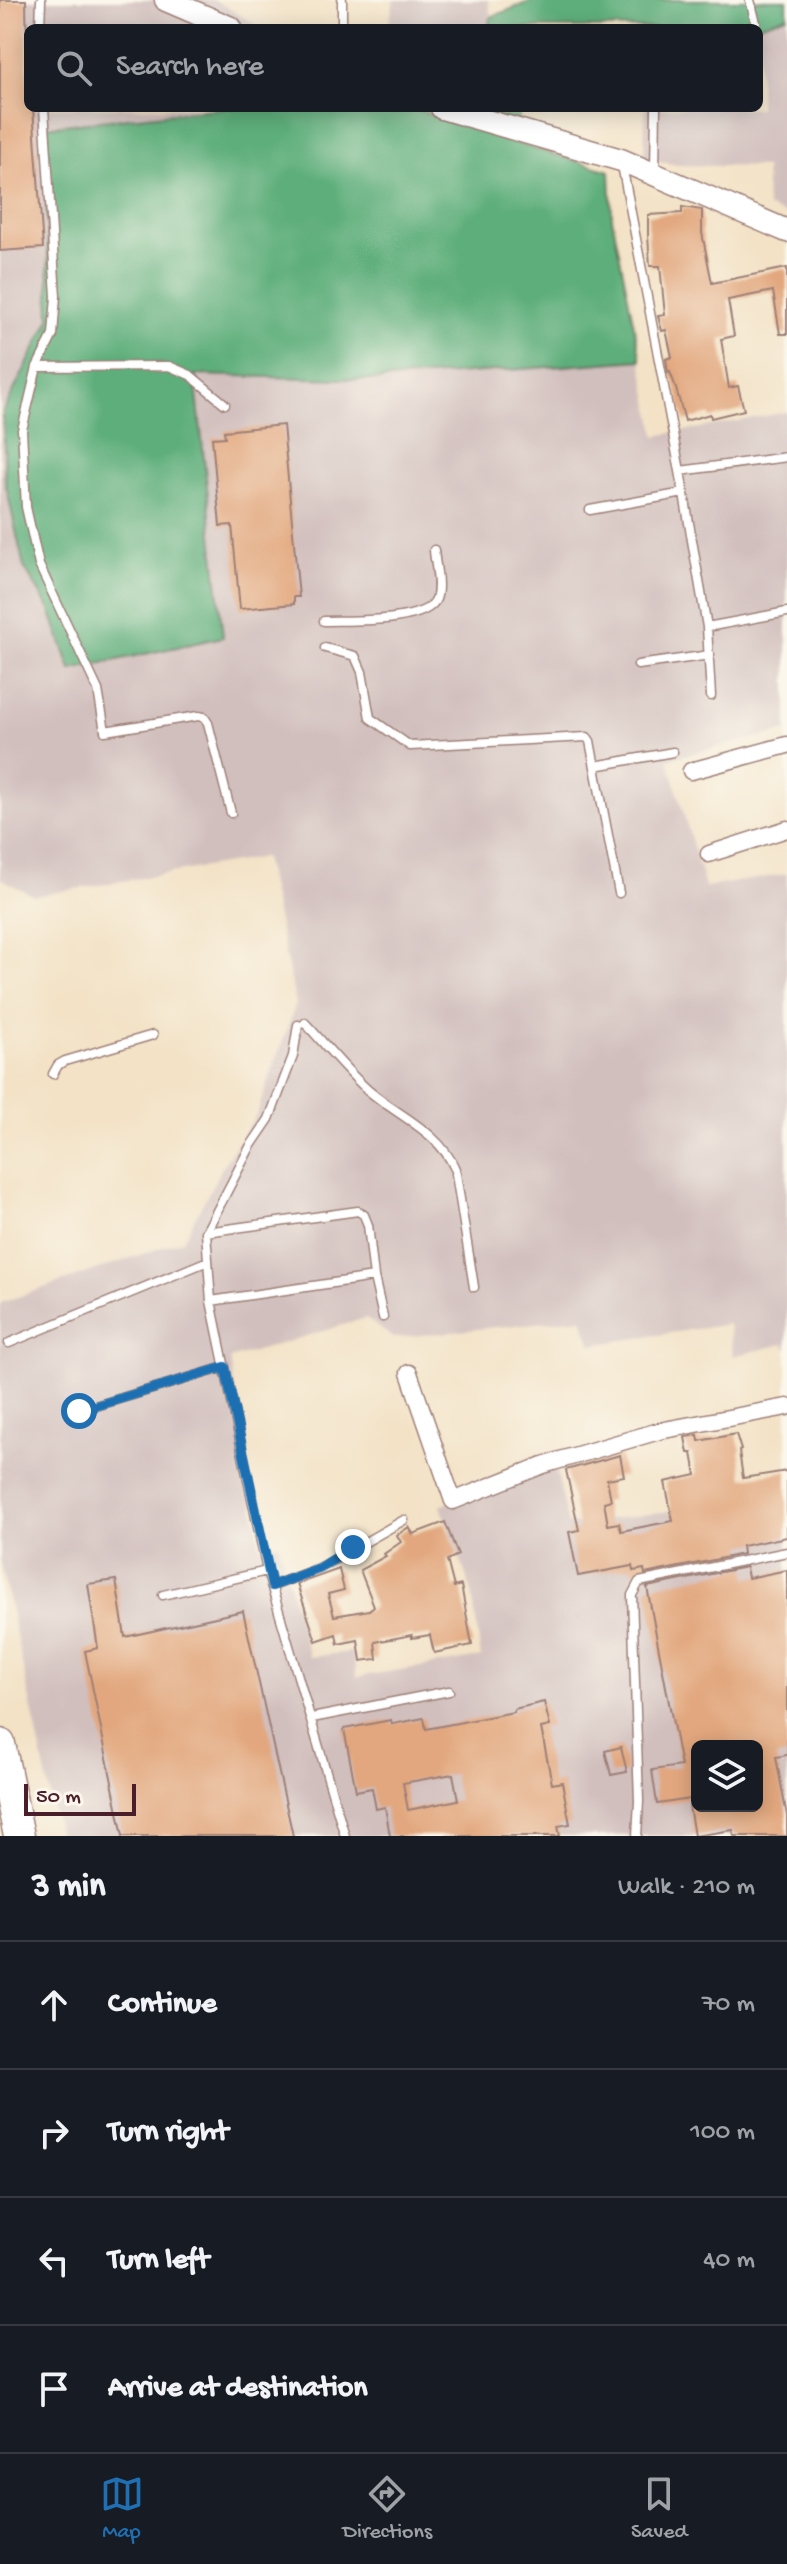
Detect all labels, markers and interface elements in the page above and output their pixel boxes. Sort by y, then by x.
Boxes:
search box [24,24,763,112]
icon: search [52,46,96,90]
text: Search here [116,51,264,86]
route start [61,1393,97,1429]
route end [335,1529,371,1565]
map controls [691,1740,763,1812]
button: layers [691,1740,763,1812]
scale bar [24,1780,136,1816]
text: 50 m [36,1785,81,1811]
text: 3 min [32,1868,105,1908]
text: Walk · 210 m [618,1873,755,1904]
icon: ahead [32,1983,76,2027]
text: Continue [108,1988,217,2023]
text: 70 m [702,1990,755,2021]
icon: right [32,2111,76,2155]
text: Turn right [108,2116,228,2151]
text: 100 m [690,2118,755,2149]
icon: left [32,2239,76,2283]
text: Turn left [108,2244,209,2279]
text: 40 m [703,2246,755,2277]
icon: arrive [32,2367,76,2411]
text: Arrive at destination [108,2372,368,2407]
tab: Map [100,2472,144,2546]
tab: Directions [343,2472,432,2546]
tab: Saved [631,2472,687,2546]

